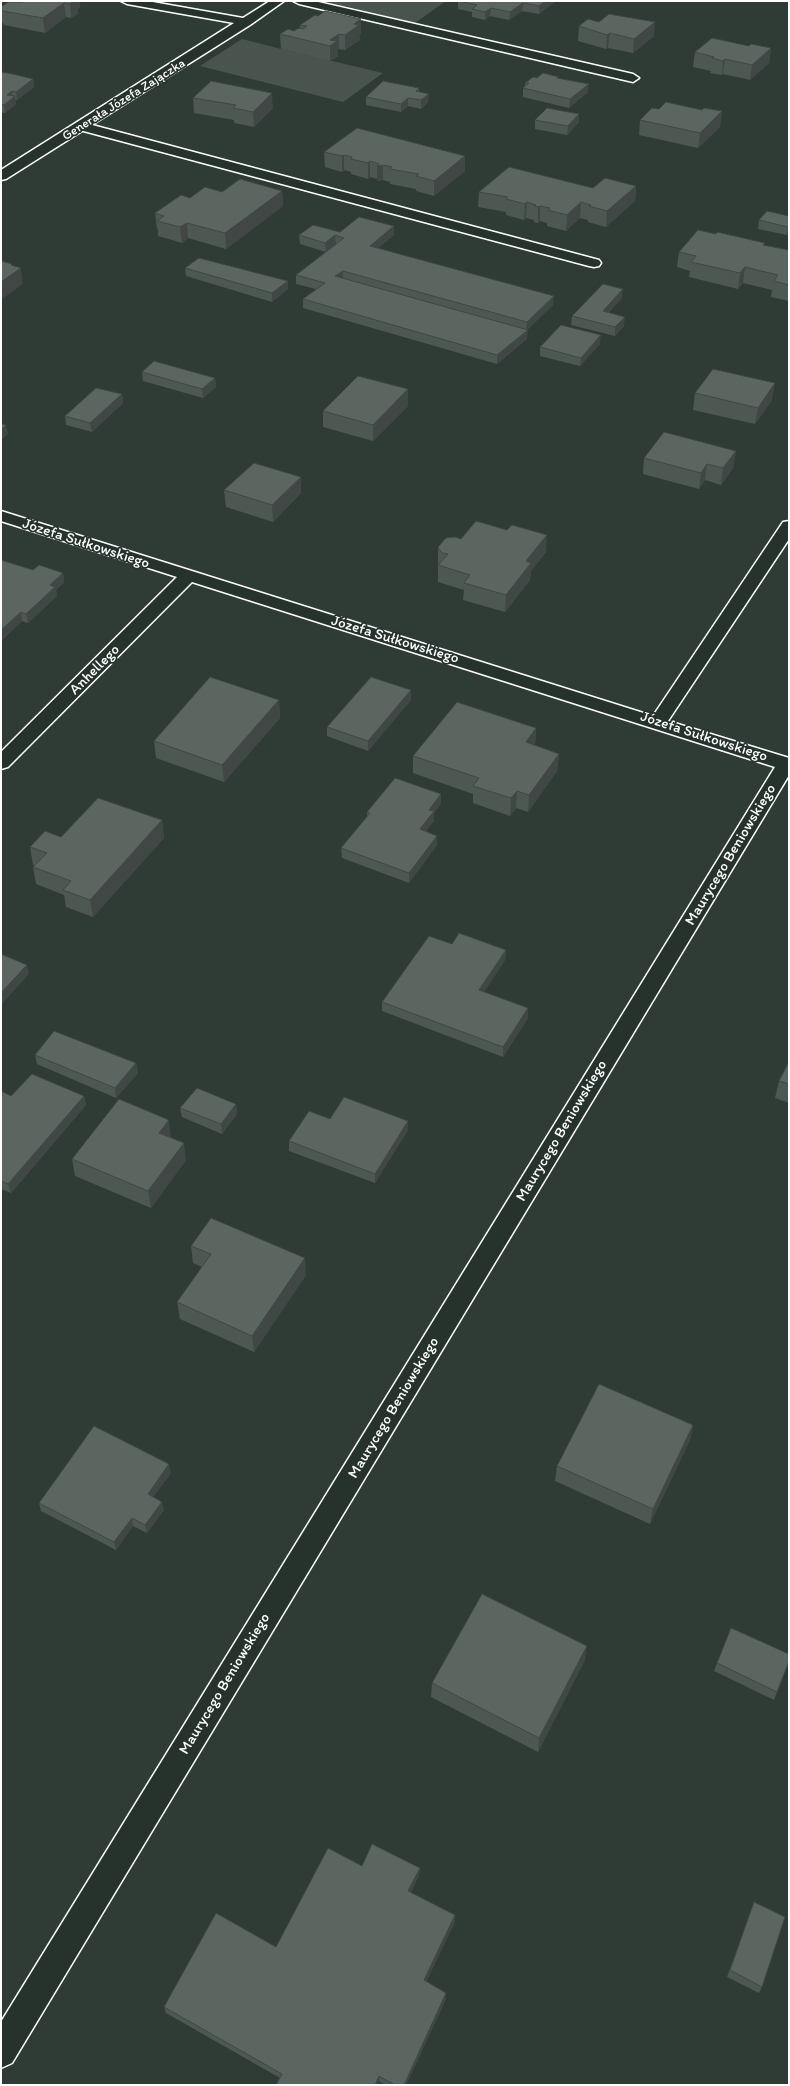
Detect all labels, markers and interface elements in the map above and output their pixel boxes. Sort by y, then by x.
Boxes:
street label: Generała Józefa Zajączka [60,56,188,144]
street label: Józefa Sułkowskiego [20,515,152,573]
street label: Józefa Sułkowskiego [329,612,461,668]
street label: Anhellego [66,641,124,699]
street label: Józefa Sułkowskiego [638,708,770,766]
street label: Maurycego Beniowskiego [682,781,780,929]
street label: Maurycego Beniowskiego [513,1057,611,1205]
street label: Maurycego Beniowskiego [345,1334,443,1482]
street label: Maurycego Beniowskiego [176,1610,274,1758]

